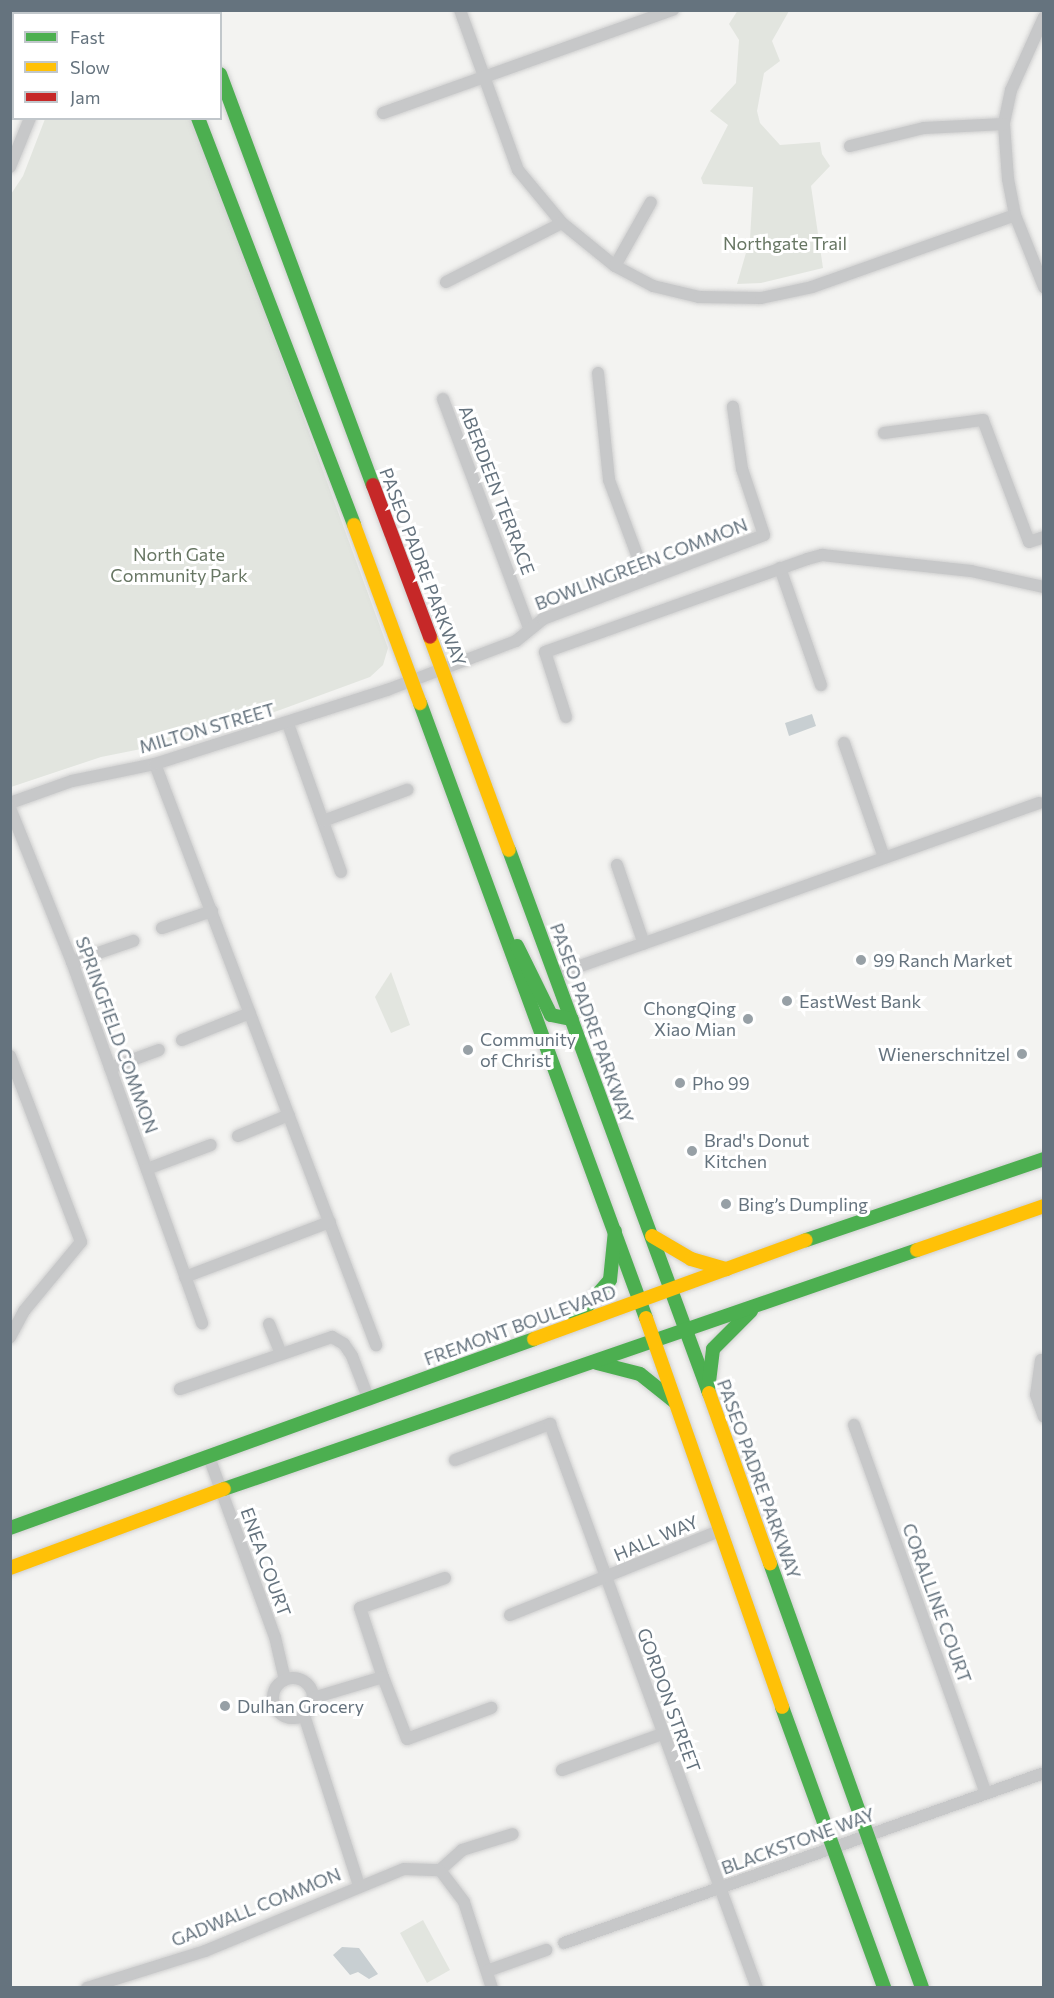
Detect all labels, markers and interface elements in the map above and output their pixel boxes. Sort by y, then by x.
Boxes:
legend [12,12,222,120]
text: Fast [70,26,105,48]
text: Slow [70,56,110,78]
text: Jam [70,86,100,108]
park label: Northgate Trail [723,232,847,254]
street label: ABERDEEN TERRACE [455,402,539,578]
street label: PASEO PADRE PARKWAY [375,465,471,669]
street label: BOWLINGREEN COMMON [532,513,750,615]
park label: North Gate Community Park [110,544,248,586]
street label: MILTON STREET [137,698,277,758]
street label: PASEO PADRE PARKWAY [546,920,638,1126]
street label: SPRINGFIELD COMMON [71,934,163,1136]
place label: 99 Ranch Market [873,949,1012,971]
marker: 99 Ranch Market [854,953,868,967]
place label: EastWest Bank [799,990,921,1012]
marker: EastWest Bank [780,994,794,1008]
place label: ChongQing Xiao Mian [643,998,736,1040]
marker: ChongQing Xiao Mian [741,1012,755,1026]
place label: Community of Christ [480,1029,576,1072]
marker: Community of Christ [461,1043,475,1057]
place label: Wienerschnitzel [878,1043,1010,1065]
marker: Wienerschnitzel [1015,1047,1029,1061]
place label: Pho 99 [692,1072,750,1094]
marker: Pho 99 [673,1076,687,1090]
place label: Brad's Donut Kitchen [704,1130,809,1172]
marker: Brad's Donut Kitchen [685,1144,699,1158]
place label: Bing’s Dumpling [738,1193,868,1215]
marker: Bing’s Dumpling [719,1197,733,1211]
street label: FREMONT BOULEVARD [421,1280,619,1370]
street label: PASEO PADRE PARKWAY [713,1376,805,1582]
street label: ENEA COURT [236,1505,296,1619]
street label: HALL WAY [611,1511,701,1565]
street label: CORALLINE COURT [898,1520,976,1686]
street label: GORDON STREET [633,1625,705,1775]
place label: Dulhan Grocery [237,1695,364,1717]
marker: Dulhan Grocery [218,1699,232,1713]
street label: BLACKSTONE WAY [718,1803,878,1879]
street label: GADWALL COMMON [168,1863,344,1951]

